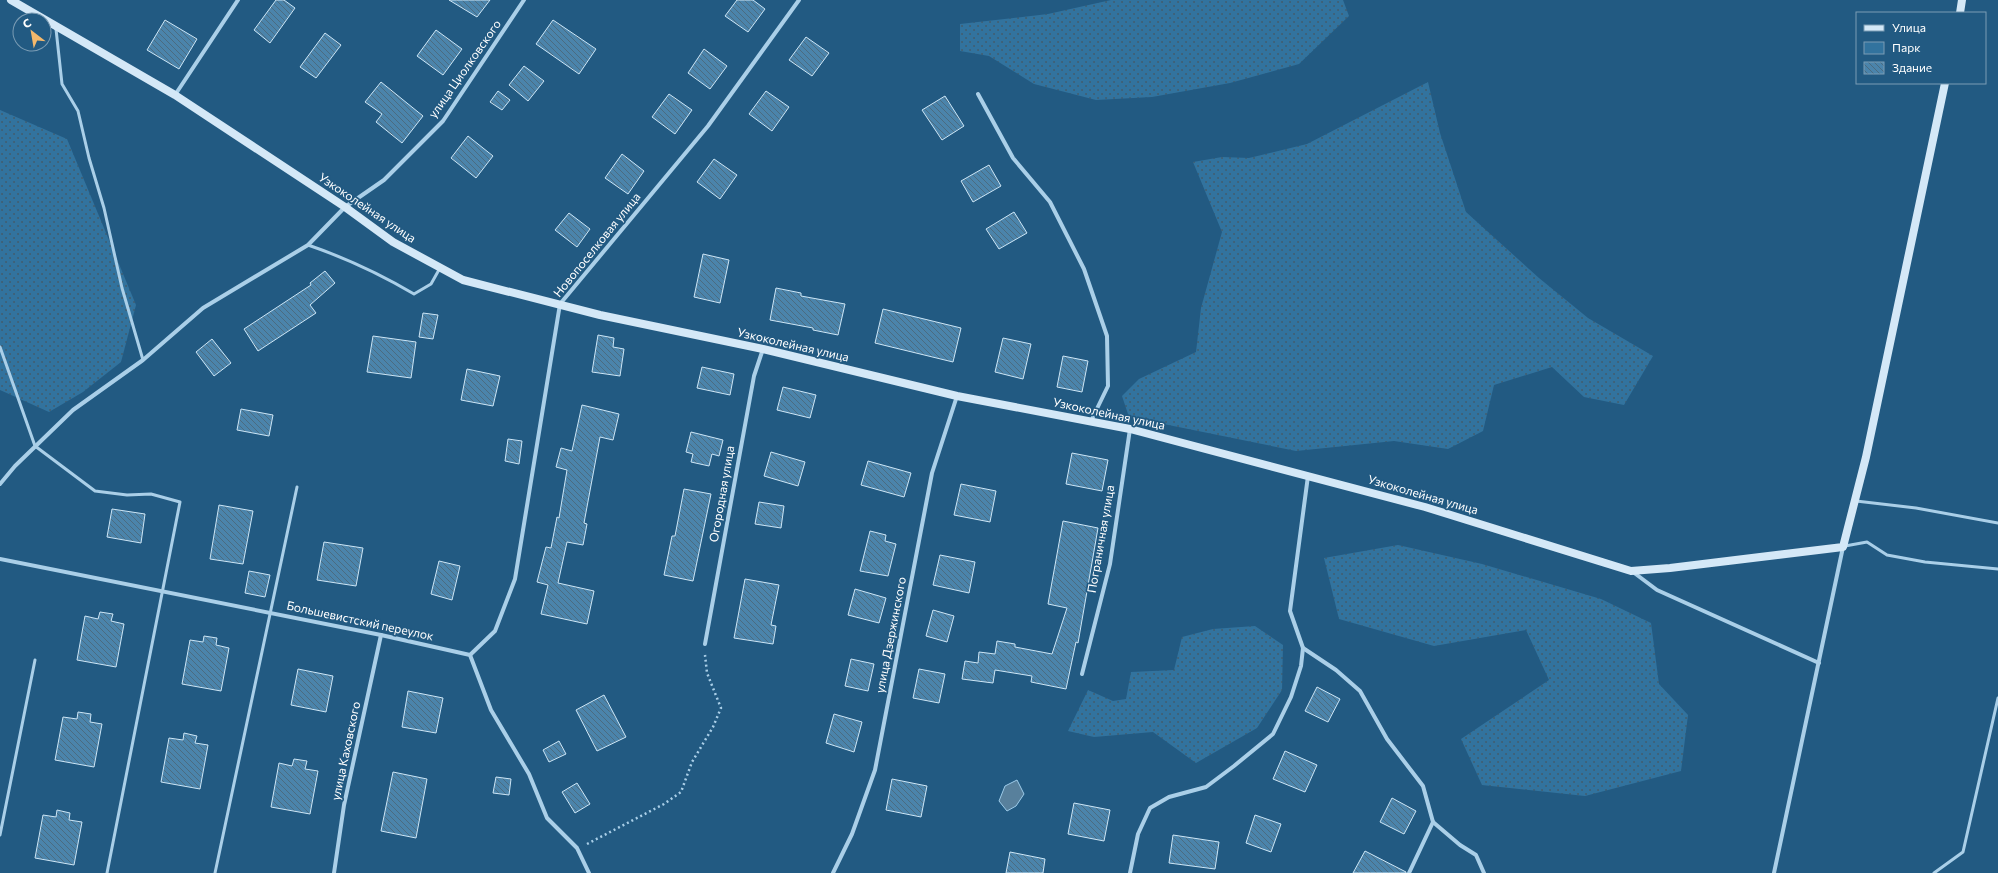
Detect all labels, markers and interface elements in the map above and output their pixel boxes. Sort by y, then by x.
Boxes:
north arrow [12,12,52,52]
legend [1856,12,1986,84]
text: С [20,15,34,31]
street label: улица Циолковского [425,17,503,120]
text: Улица [1892,20,1926,34]
text: Парк [1892,40,1921,54]
text: Здание [1892,60,1932,74]
street label: Узкоколейная улица [316,169,419,245]
street label: Новопоселковая улица [550,189,643,299]
street label: Узкоколейная улица [736,324,850,364]
street label: Узкоколейная улица [1052,394,1167,432]
street label: Огородная улица [706,444,736,543]
street label: Узкоколейная улица [1366,472,1480,517]
street label: Пограничная улица [1084,484,1116,594]
street label: улица Дзержинского [872,575,908,694]
street label: Большевистский переулок [285,598,436,643]
street label: улица Каховского [328,700,362,801]

